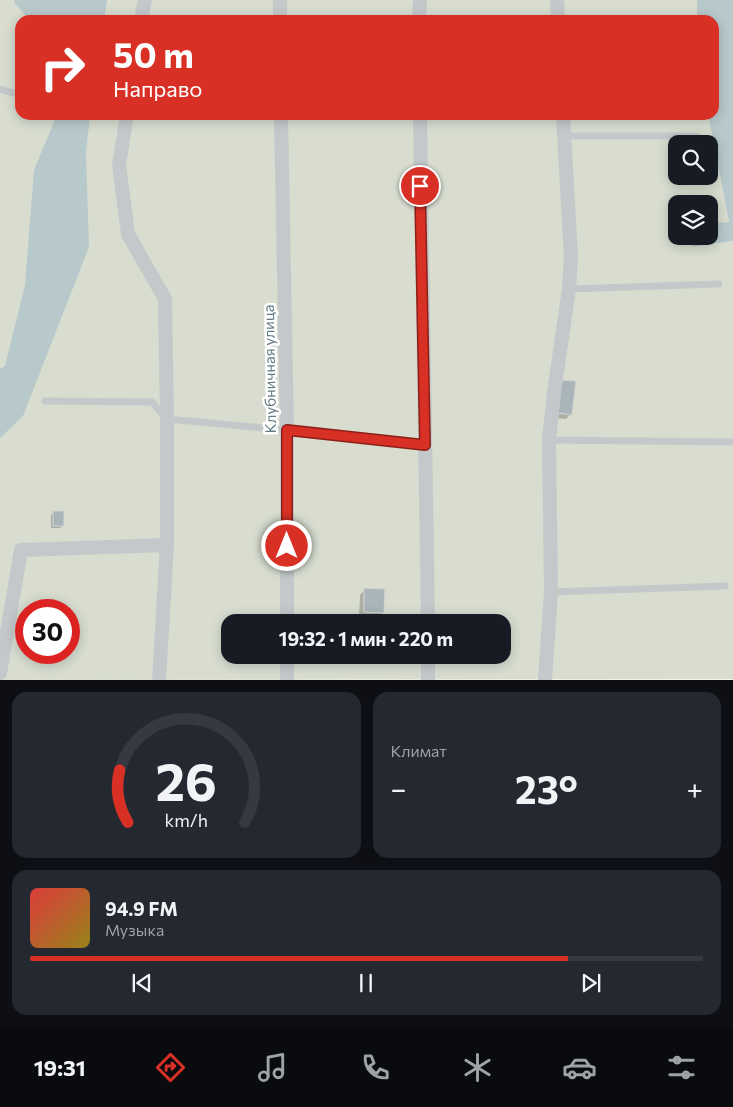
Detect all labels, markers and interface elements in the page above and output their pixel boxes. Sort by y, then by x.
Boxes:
text: 50 m [113,32,194,75]
icon: right [30,35,95,100]
text: Направо [113,75,203,102]
map controls [668,135,718,245]
button: search [668,135,718,185]
pin [399,165,441,207]
icon: arrive [406,172,434,200]
button: layers [668,195,718,245]
street label: Клубничная улица [259,304,279,434]
position arrow [260,519,312,571]
speed limit sign: 30 [15,599,80,664]
text: 19:32 · 1 мин · 220 m [279,627,453,650]
text: Климат [391,741,447,760]
text: 26 [156,748,217,812]
text: 23° [515,765,578,812]
text: − [391,771,406,805]
text: + [687,771,703,805]
text: km/h [165,809,208,831]
text: 94.9 FM [105,897,178,920]
text: Музыка [105,920,164,939]
icon: previous [128,969,156,997]
icon: pause [352,969,380,997]
icon: next [577,969,605,997]
icon: directions [153,1050,188,1085]
icon: music [255,1050,290,1085]
icon: phone [358,1050,393,1085]
icon: climate [460,1050,495,1085]
icon: car [562,1050,597,1085]
icon: filters [664,1050,699,1085]
text: 19:31 [34,1054,86,1081]

